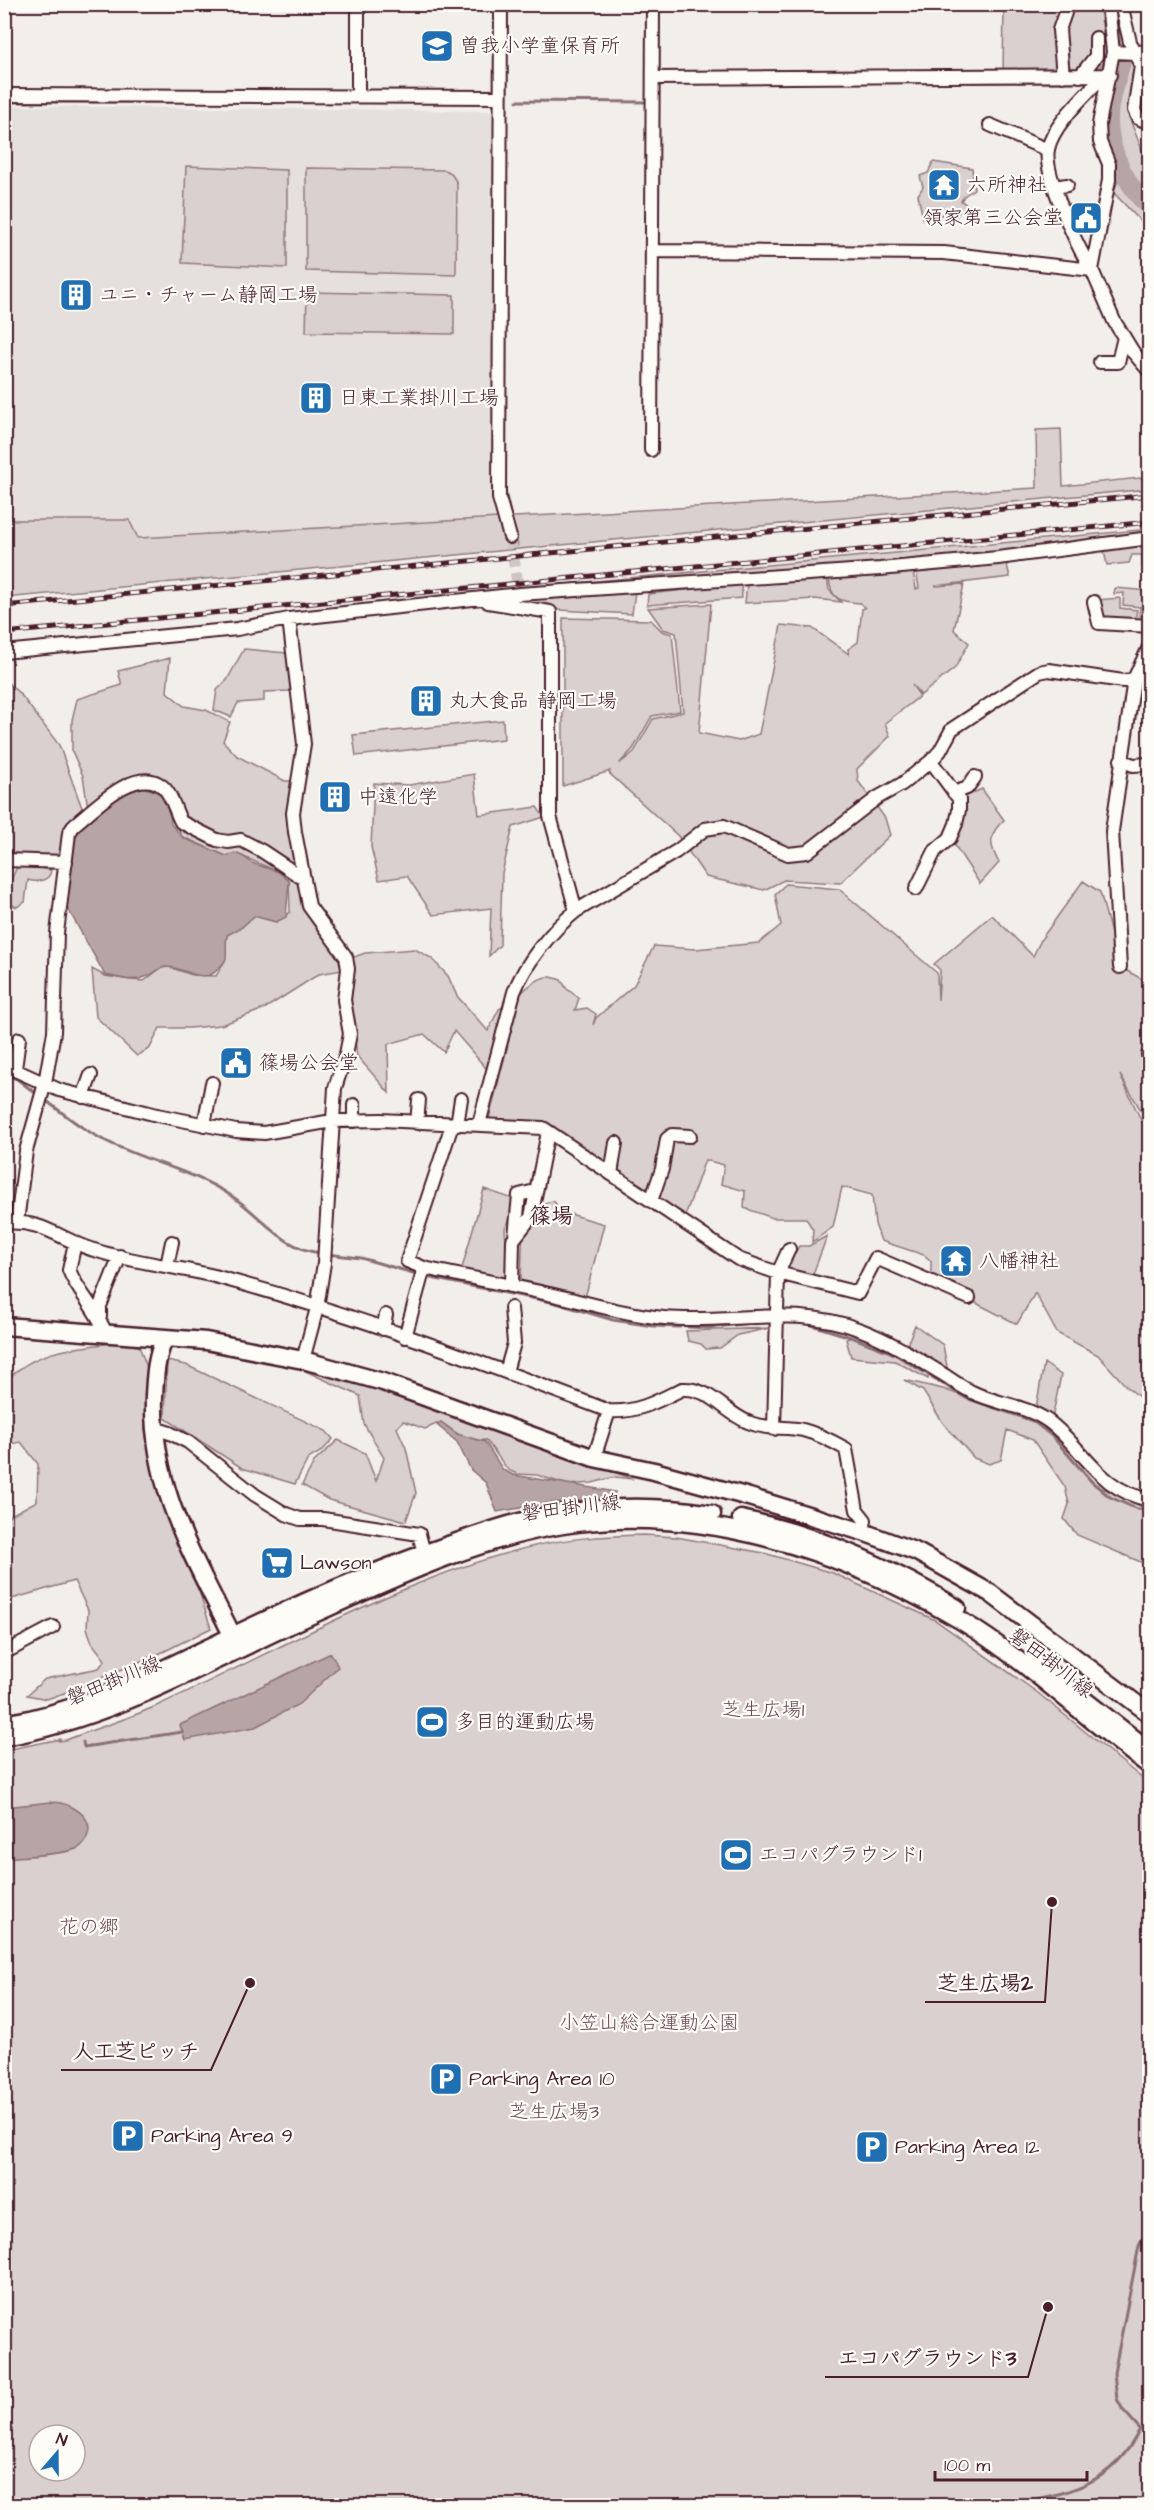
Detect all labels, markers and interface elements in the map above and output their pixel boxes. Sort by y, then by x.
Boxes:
school or university icon: 曽我小学童保育所 [419,28,455,64]
place label: 曽我小学童保育所 [460,32,620,60]
temple icon: 六所神社 [926,167,962,203]
place label: 六所神社 [967,171,1047,199]
public building icon: 領家第三公会堂 [1068,200,1104,236]
place label: 領家第三公会堂 [923,204,1063,232]
building icon: ユニ・チャーム静岡工場 [58,277,94,313]
place label: ユニ・チャーム静岡工場 [99,281,318,309]
building icon: 日東工業掛川工場 [298,380,334,416]
place label: 日東工業掛川工場 [339,384,499,412]
building icon: 丸大食品 静岡工場 [408,683,444,719]
place label: 丸大食品 静岡工場 [449,687,617,715]
building icon: 中遠化学 [317,779,353,815]
place label: 中遠化学 [358,783,438,811]
public building icon: 篠場公会堂 [218,1045,254,1081]
place label: 篠場公会堂 [259,1049,359,1077]
district label: 篠場 [529,1201,573,1232]
temple icon: 八幡神社 [938,1243,974,1279]
place label: 八幡神社 [979,1247,1059,1275]
street label: 磐田掛川線 [520,1488,622,1528]
supermarket icon: Lawson [259,1545,295,1581]
place label: Lawson [300,1549,371,1577]
street label: 磐田掛川線 [1003,1621,1099,1705]
street label: 磐田掛川線 [62,1649,166,1713]
park label: 芝生広場1 [722,1696,805,1724]
sports icon: 多目的運動広場 [414,1704,450,1740]
place label: 多目的運動広場 [455,1708,595,1736]
sports icon: エコパグラウンド1 [718,1837,754,1873]
place label: エコパグラウンド1 [759,1841,922,1869]
park label: 花の郷 [59,1913,119,1941]
callout: 芝生広場2 [925,1963,1045,2002]
text: 芝生広場2 [937,1969,1034,1998]
park label: 小笠山総合運動公園 [559,2009,739,2037]
callout: 人工芝ピッチ [61,2031,211,2070]
text: 人工芝ピッチ [73,2037,199,2066]
parking icon: Parking Area 10 [428,2061,464,2097]
place label: Parking Area 10 [469,2065,615,2094]
park label: 芝生広場3 [509,2098,599,2126]
parking icon: Parking Area 9 [110,2118,146,2154]
place label: Parking Area 9 [151,2122,293,2151]
parking icon: Parking Area 12 [854,2129,890,2165]
place label: Parking Area 12 [895,2133,1040,2162]
callout: エコパグラウンド3 [825,2338,1028,2377]
text: エコパグラウンド3 [838,2344,1017,2373]
north arrow [27,2423,87,2483]
text: N [53,2428,70,2452]
scale bar [935,2444,1086,2482]
text: 100 m [944,2453,990,2478]

